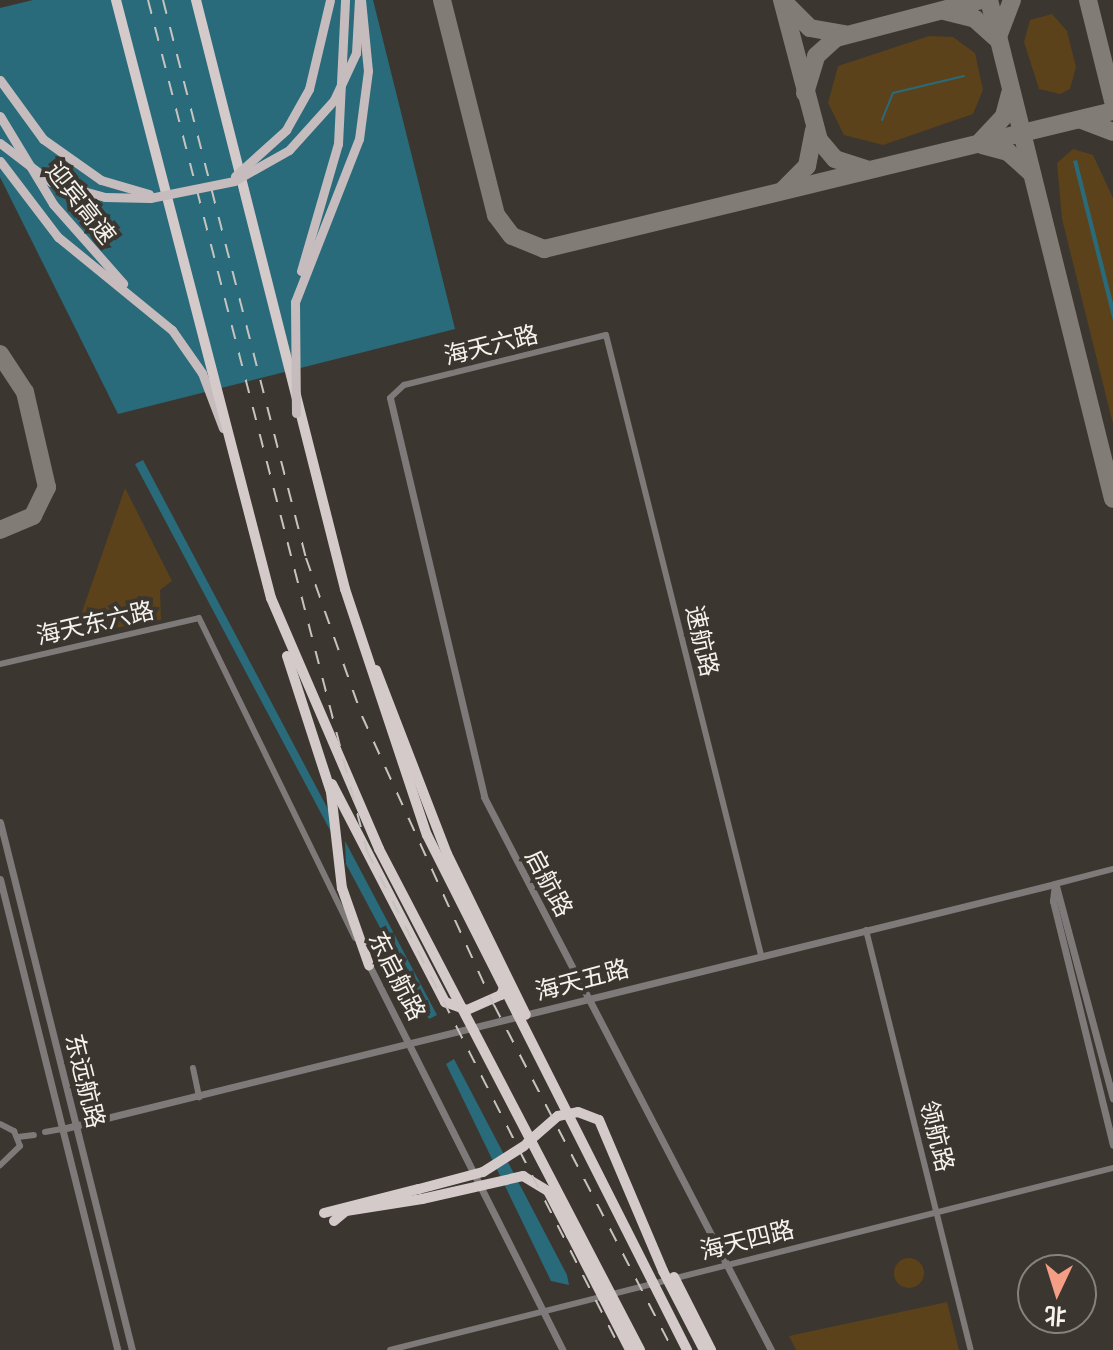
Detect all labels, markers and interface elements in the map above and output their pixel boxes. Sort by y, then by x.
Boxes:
street label: 迎宾高速 [40,156,122,250]
street label: 海天六路 [441,319,541,371]
street label: 海天东六路 [33,595,157,651]
street label: 速航路 [680,603,724,679]
street label: 启航路 [519,844,579,922]
street label: 东启航路 [362,927,432,1025]
street label: 海天五路 [532,954,632,1006]
street label: 东远航路 [59,1031,111,1131]
street label: 领航路 [914,1098,960,1174]
street label: 海天四路 [697,1214,797,1266]
north arrow [1017,1254,1097,1334]
text: 北 [1044,1303,1067,1330]

